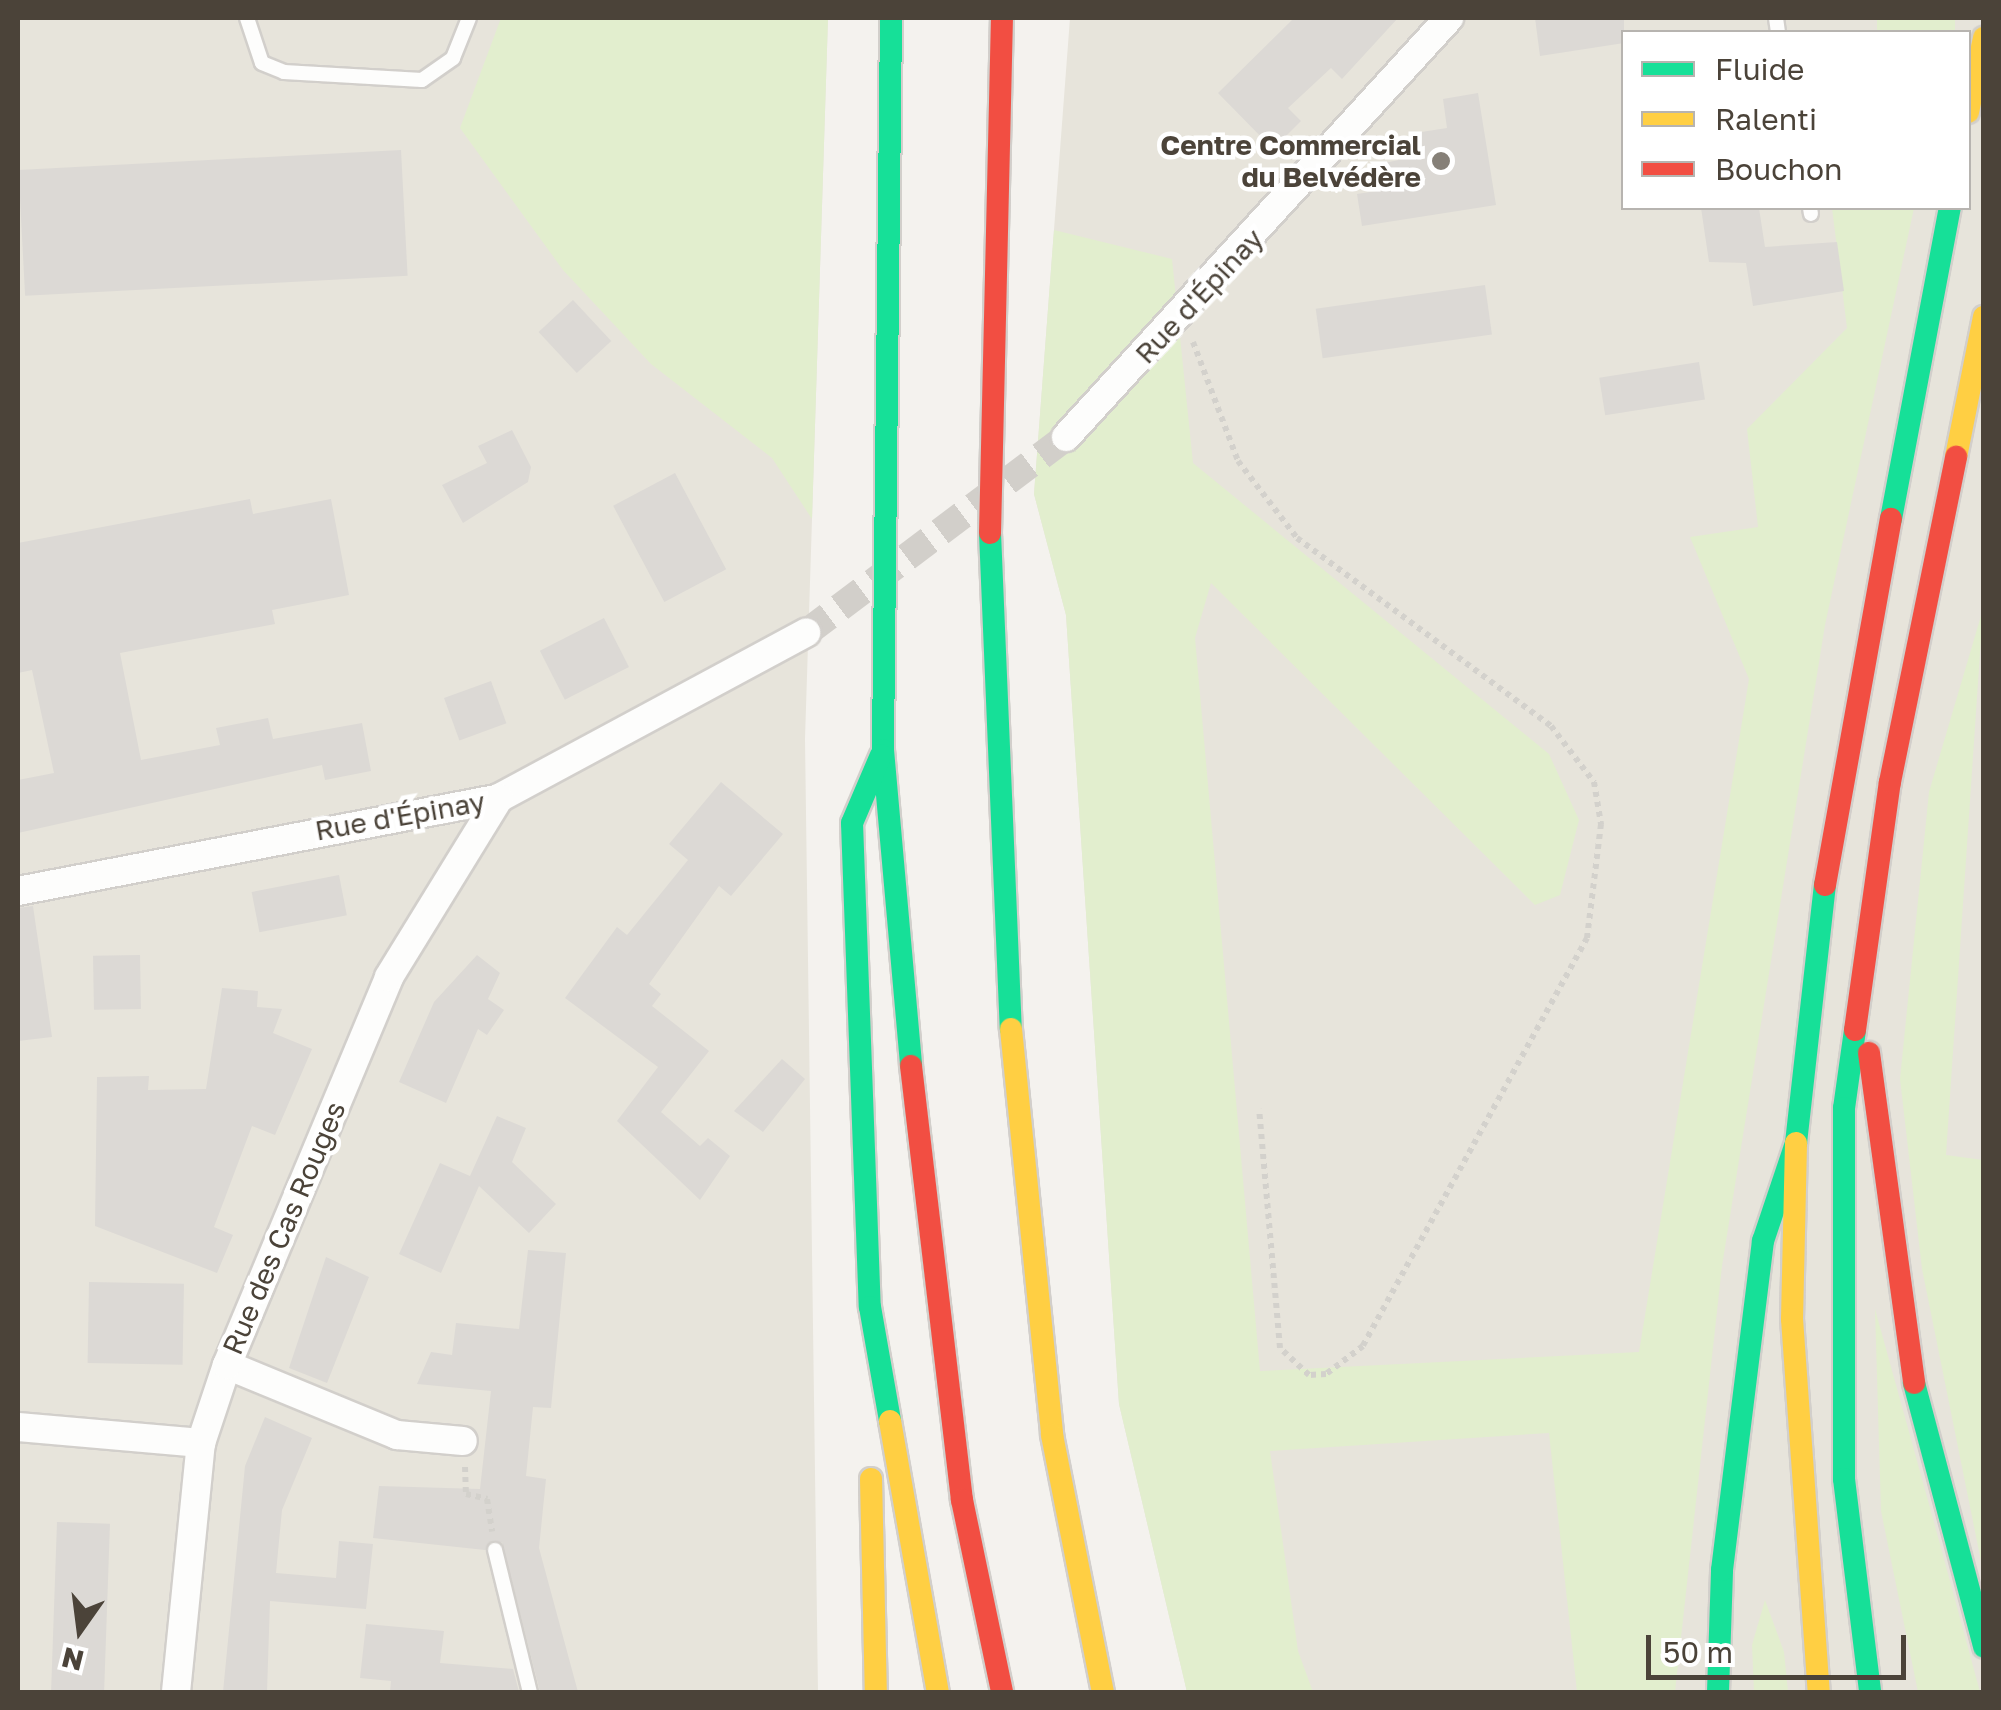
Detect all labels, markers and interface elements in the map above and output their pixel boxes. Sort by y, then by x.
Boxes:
legend [1621,30,1971,210]
text: Fluide [1715,51,1805,87]
text: Ralenti [1715,101,1817,137]
place label: Centre Commercial du Belvédère [1160,128,1421,194]
marker: Centre Commercial du Belvédère [1430,150,1452,172]
text: Bouchon [1715,151,1843,187]
street label: Rue d'Épinay [1128,222,1270,370]
street label: Rue d'Épinay [312,785,488,847]
street label: Rue des Cas Rouges [216,1096,352,1360]
north arrow [30,1580,130,1680]
scale bar [1651,1615,1911,1677]
text: 50 m [1663,1634,1733,1670]
text: N [58,1641,87,1678]

